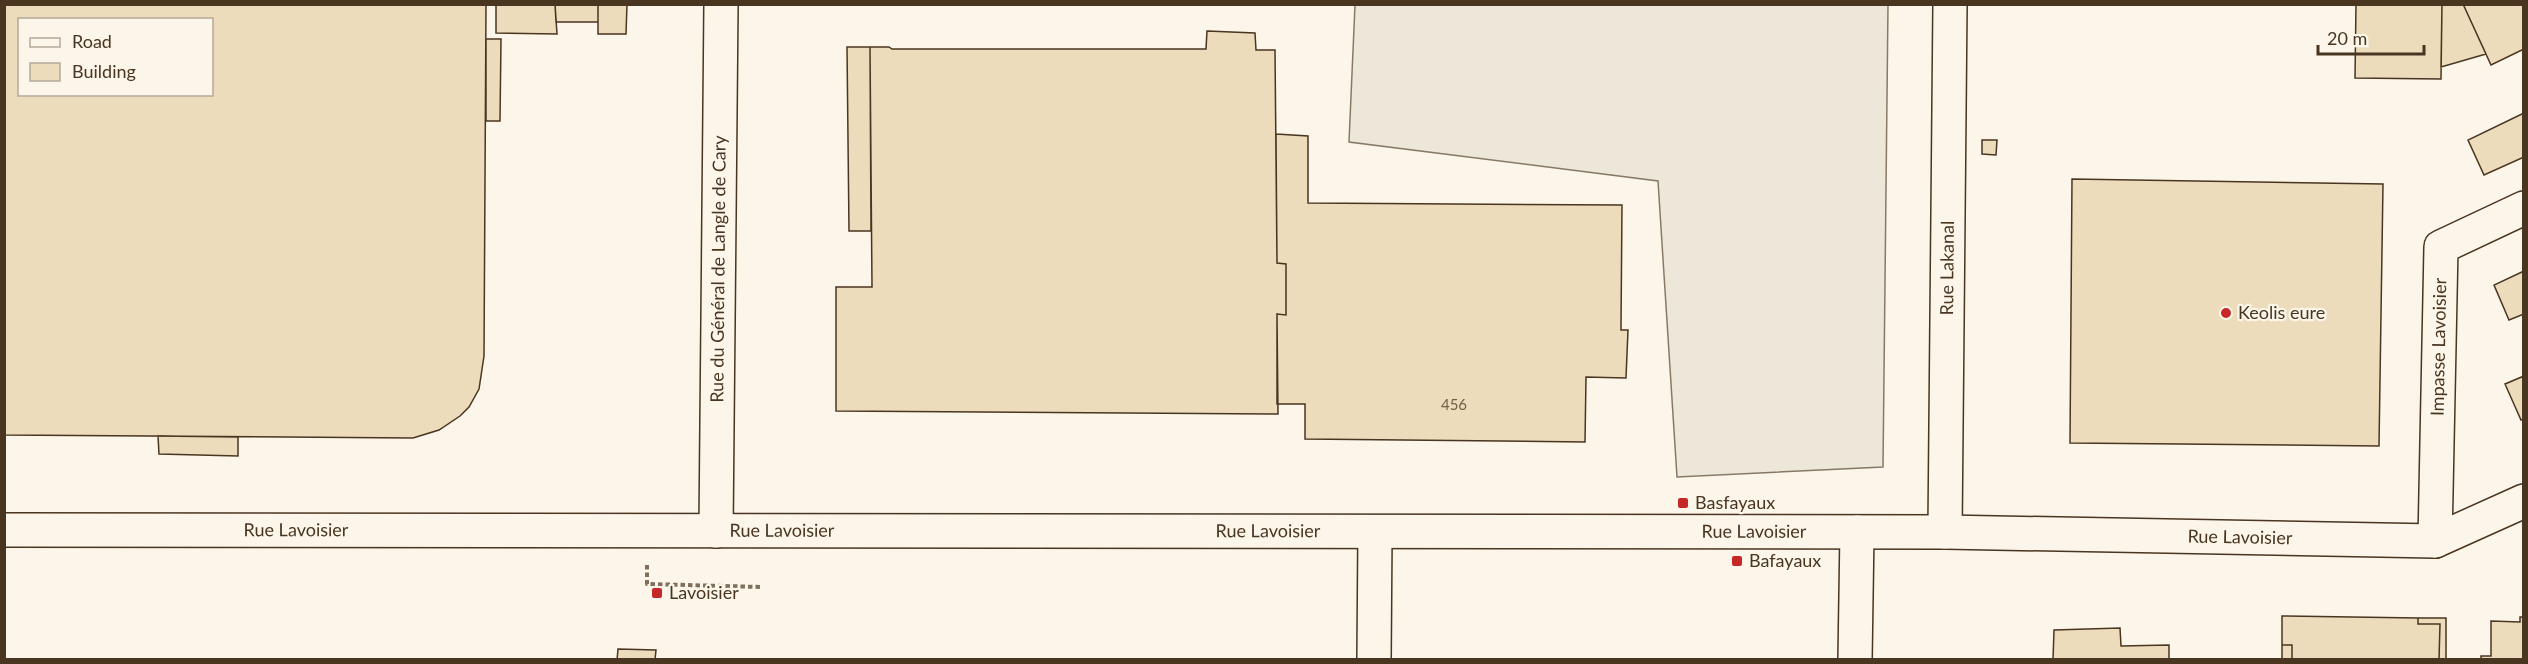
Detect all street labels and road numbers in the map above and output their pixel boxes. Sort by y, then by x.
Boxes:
street label: Rue du Général de Langle de Cary [705,134,730,403]
street label: Rue Lakanal [1935,221,1958,315]
street label: Impasse Lavoisier [2426,277,2450,416]
street label: Rue Lavoisier [244,518,349,540]
street label: Rue Lavoisier [730,519,835,541]
street label: Rue Lavoisier [1216,519,1321,541]
street label: Rue Lavoisier [1702,520,1807,542]
street label: Rue Lavoisier [2187,524,2293,548]

